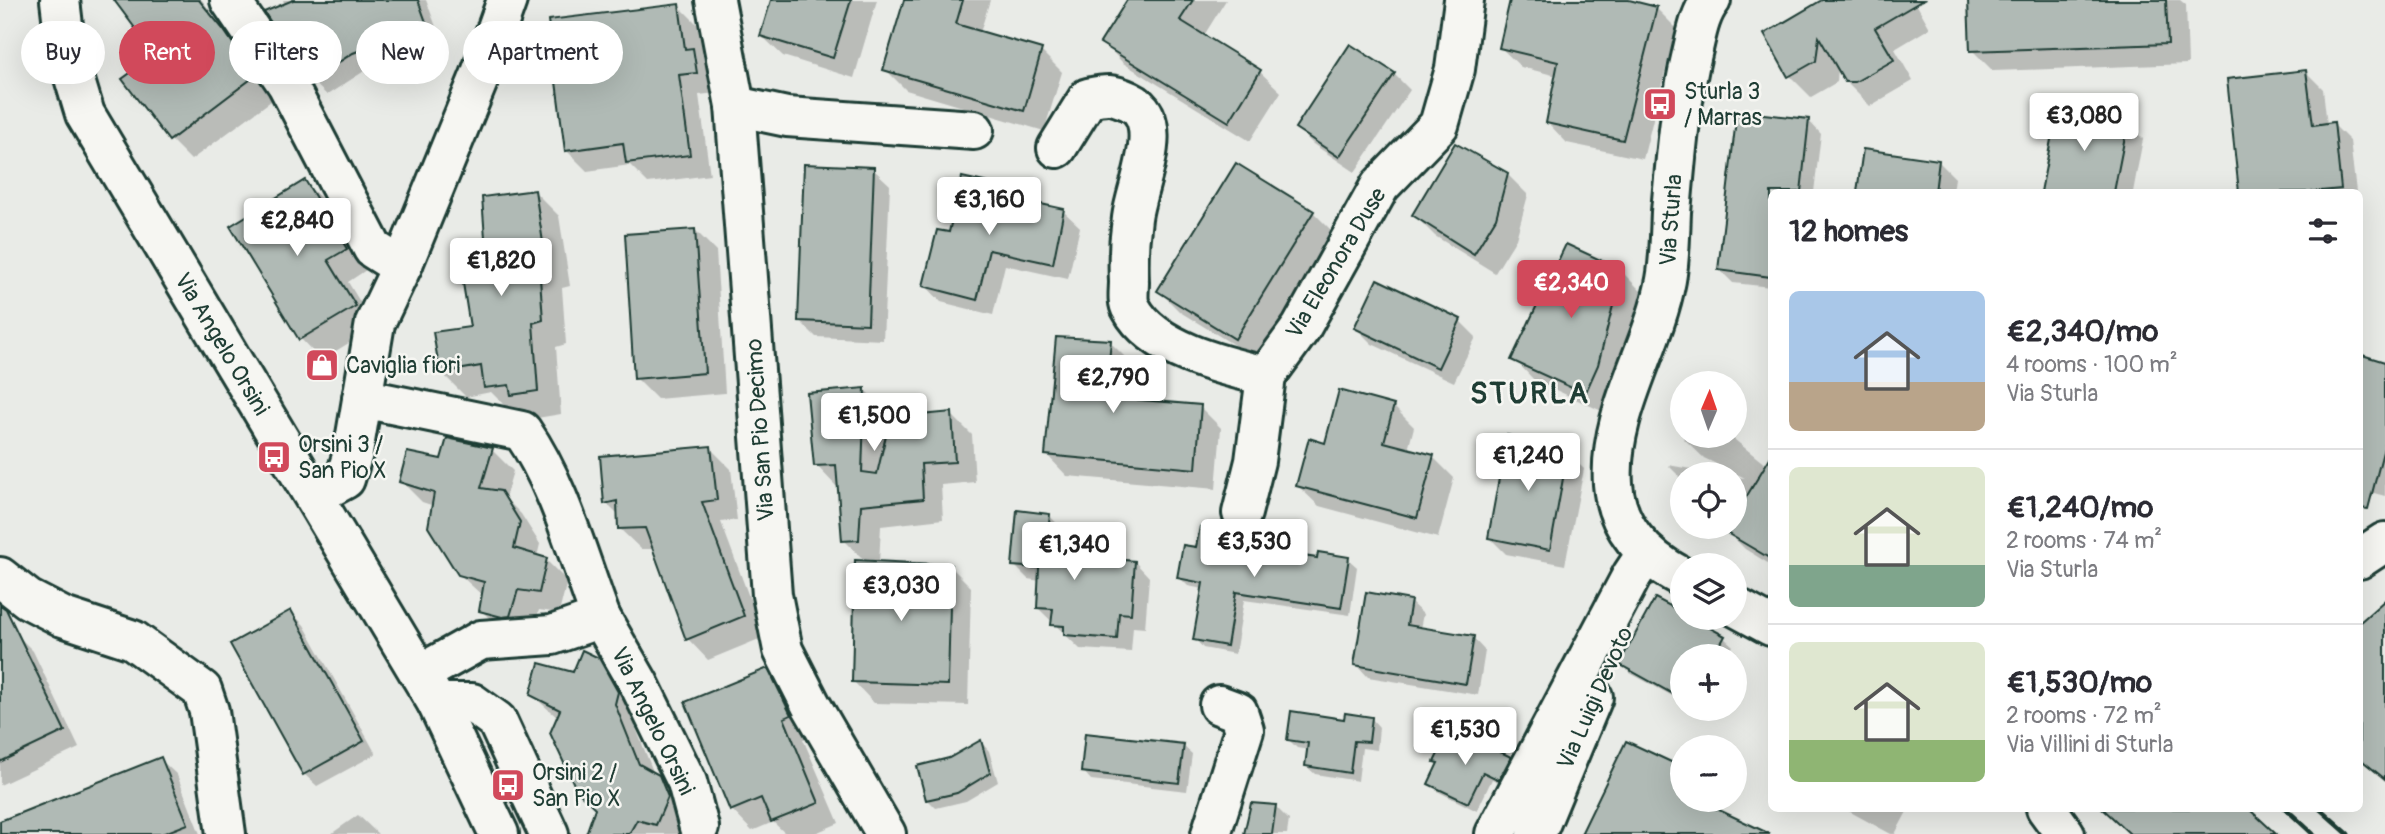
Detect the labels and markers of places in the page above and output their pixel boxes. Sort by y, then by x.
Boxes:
place label: Sturla 3 / Marras [1684,77,1762,132]
bus stop icon: Sturla 3 / Marras [1641,85,1679,123]
pin: €3,080 [2027,94,2141,153]
pin: €3,160 [932,177,1046,237]
pin: €2,840 [240,198,354,258]
pin: €1,820 [444,238,558,298]
pin: €2,340 [1514,260,1628,320]
shop icon: Caviglia fiori [303,346,341,384]
place label: Caviglia fiori [346,351,460,380]
pin: €2,790 [1056,356,1170,415]
pin: €1,500 [817,393,931,453]
place label: Orsini 3 / San Pio X [298,430,387,485]
pin: €1,240 [1471,434,1585,493]
bus stop icon: Orsini 3 / San Pio X [255,438,293,476]
pin: €3,530 [1197,520,1311,579]
pin: €1,340 [1017,522,1131,582]
pin: €3,030 [844,564,958,623]
pin: €1,530 [1408,708,1522,767]
place label: Orsini 2 / San Pio X [532,758,621,813]
bus stop icon: Orsini 2 / San Pio X [489,766,527,804]

